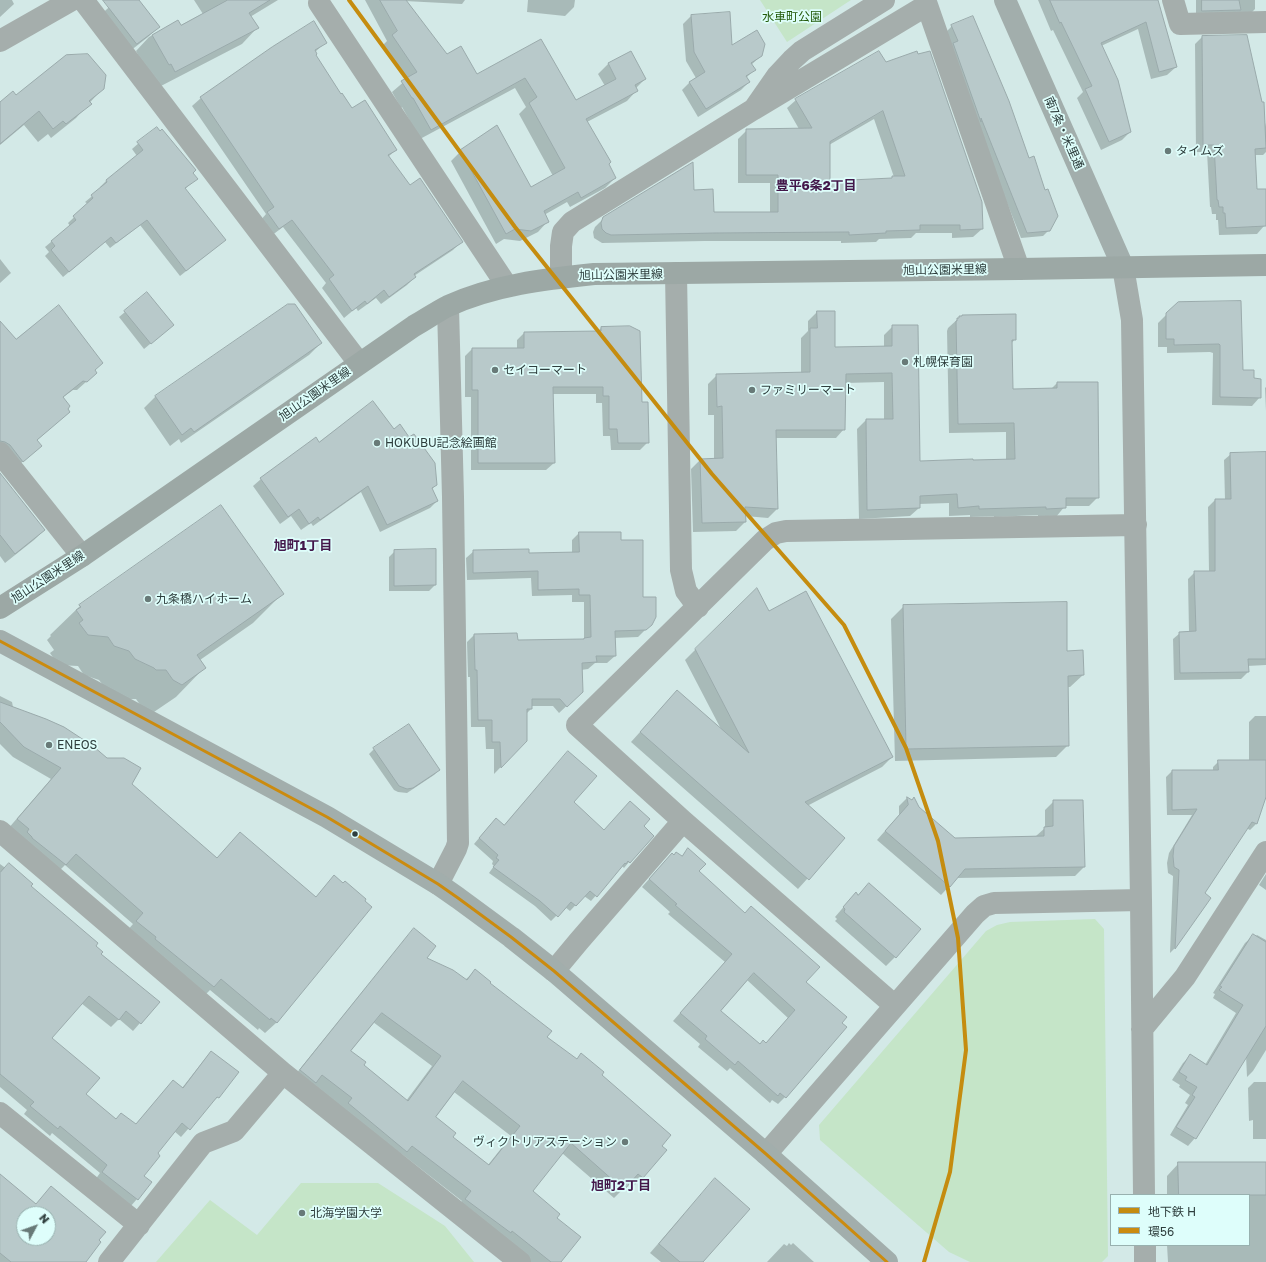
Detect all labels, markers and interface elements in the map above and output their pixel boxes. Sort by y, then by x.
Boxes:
park label: 水車町公園 [762,10,822,24]
street label: 南7条・米里通 [1041,94,1087,172]
place label: タイムズ [1176,144,1224,158]
marker: タイムズ [1163,146,1173,156]
district label: 豊平6条2丁目 [775,178,857,194]
street label: 旭山公園米里線 [903,262,987,278]
street label: 旭山公園米里線 [579,267,663,283]
place label: 札幌保育園 [913,355,973,369]
marker: 札幌保育園 [900,357,910,367]
place label: セイコーマート [503,363,587,377]
street label: 旭山公園米里線 [276,364,354,424]
marker: セイコーマート [490,365,500,375]
place label: ファミリーマート [760,383,856,397]
marker: ファミリーマート [747,385,757,395]
place label: HOKUBU記念絵画館 [385,436,497,450]
marker: HOKUBU記念絵画館 [372,438,382,448]
district label: 旭町1丁目 [274,538,332,554]
street label: 旭山公園米里線 [9,548,87,606]
place label: 九条橋ハイホーム [156,592,252,606]
marker: 九条橋ハイホーム [143,594,153,604]
place label: ENEOS [57,738,97,752]
marker: ENEOS [44,740,54,750]
unlabelled marker [350,829,360,839]
place label: ヴィクトリアステーション [473,1135,617,1149]
marker: ヴィクトリアステーション [620,1137,630,1147]
district label: 旭町2丁目 [591,1178,651,1194]
legend [1110,1194,1250,1246]
text: 地下鉄 H [1148,1204,1196,1219]
north arrow [16,1206,56,1246]
place label: 北海学園大学 [310,1206,382,1220]
marker: 北海学園大学 [297,1208,307,1218]
text: N [37,1211,52,1226]
text: 環56 [1148,1224,1174,1239]

